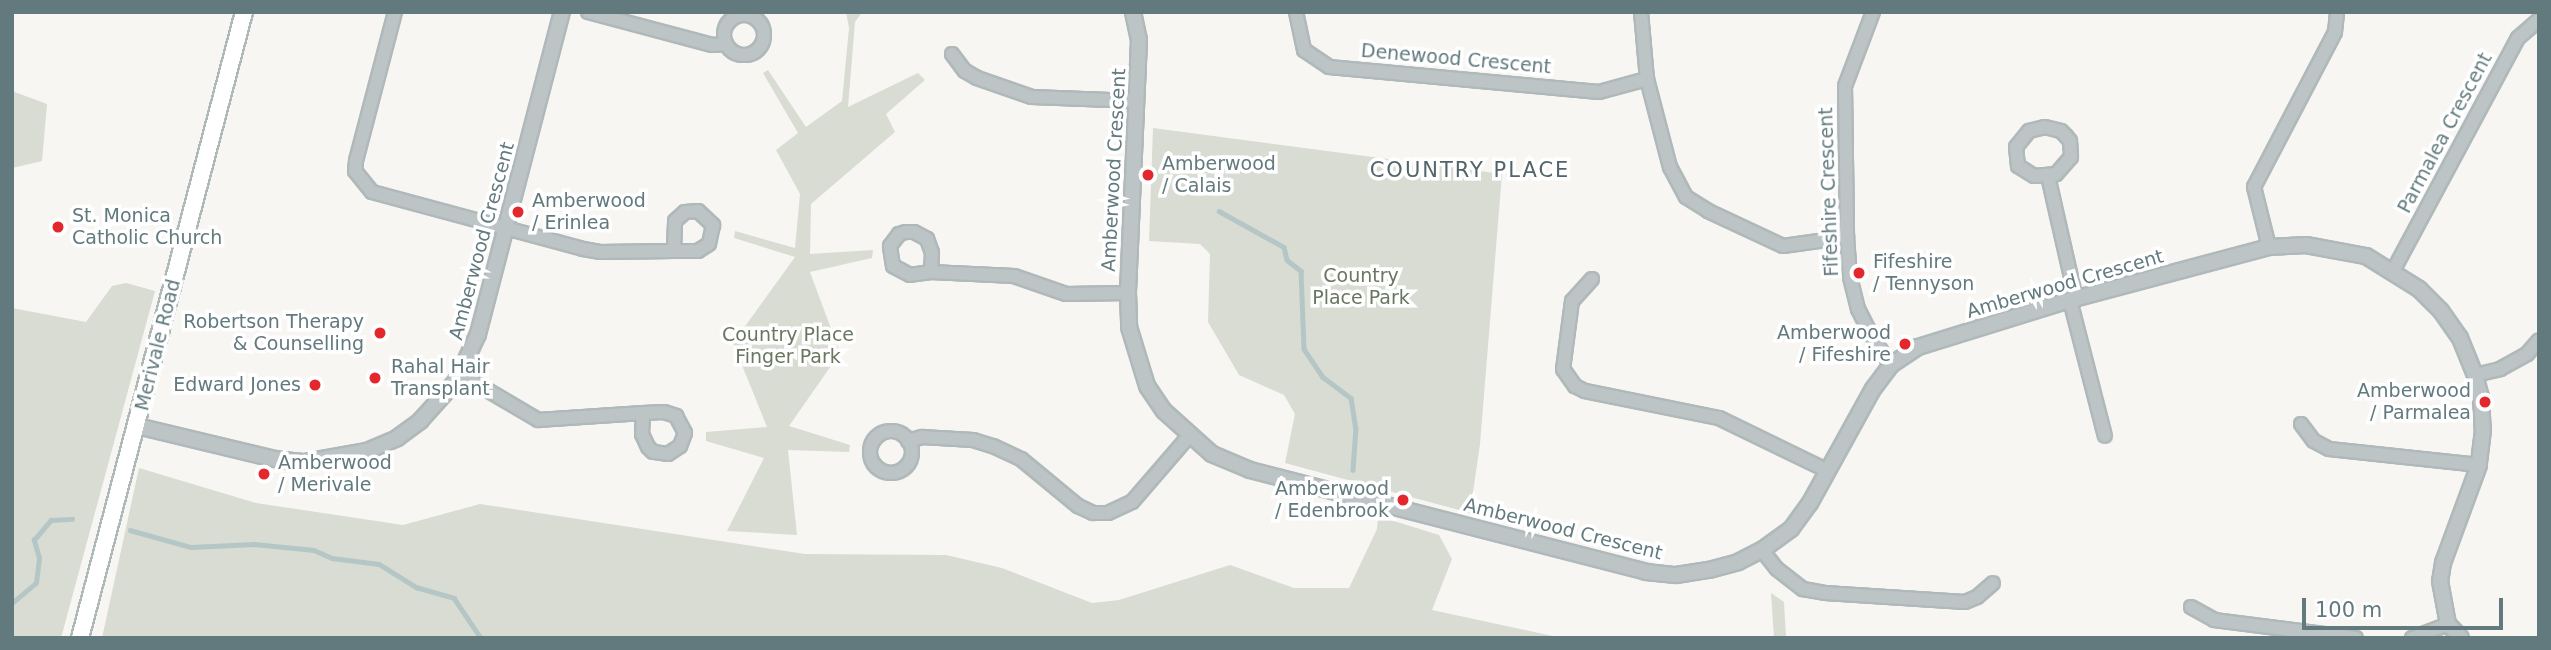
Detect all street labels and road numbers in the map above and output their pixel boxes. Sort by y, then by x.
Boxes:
street label: Denewood Crescent [1360,39,1552,79]
street label: Parmalea Crescent [2393,49,2497,217]
street label: Amberwood Crescent [1097,68,1131,272]
street label: Fifeshire Crescent [1815,107,1843,277]
street label: Amberwood Crescent [445,140,519,342]
street label: Amberwood Crescent [1964,245,2166,323]
street label: Merivale Road [131,277,185,413]
street label: Amberwood Crescent [1461,493,1665,565]

